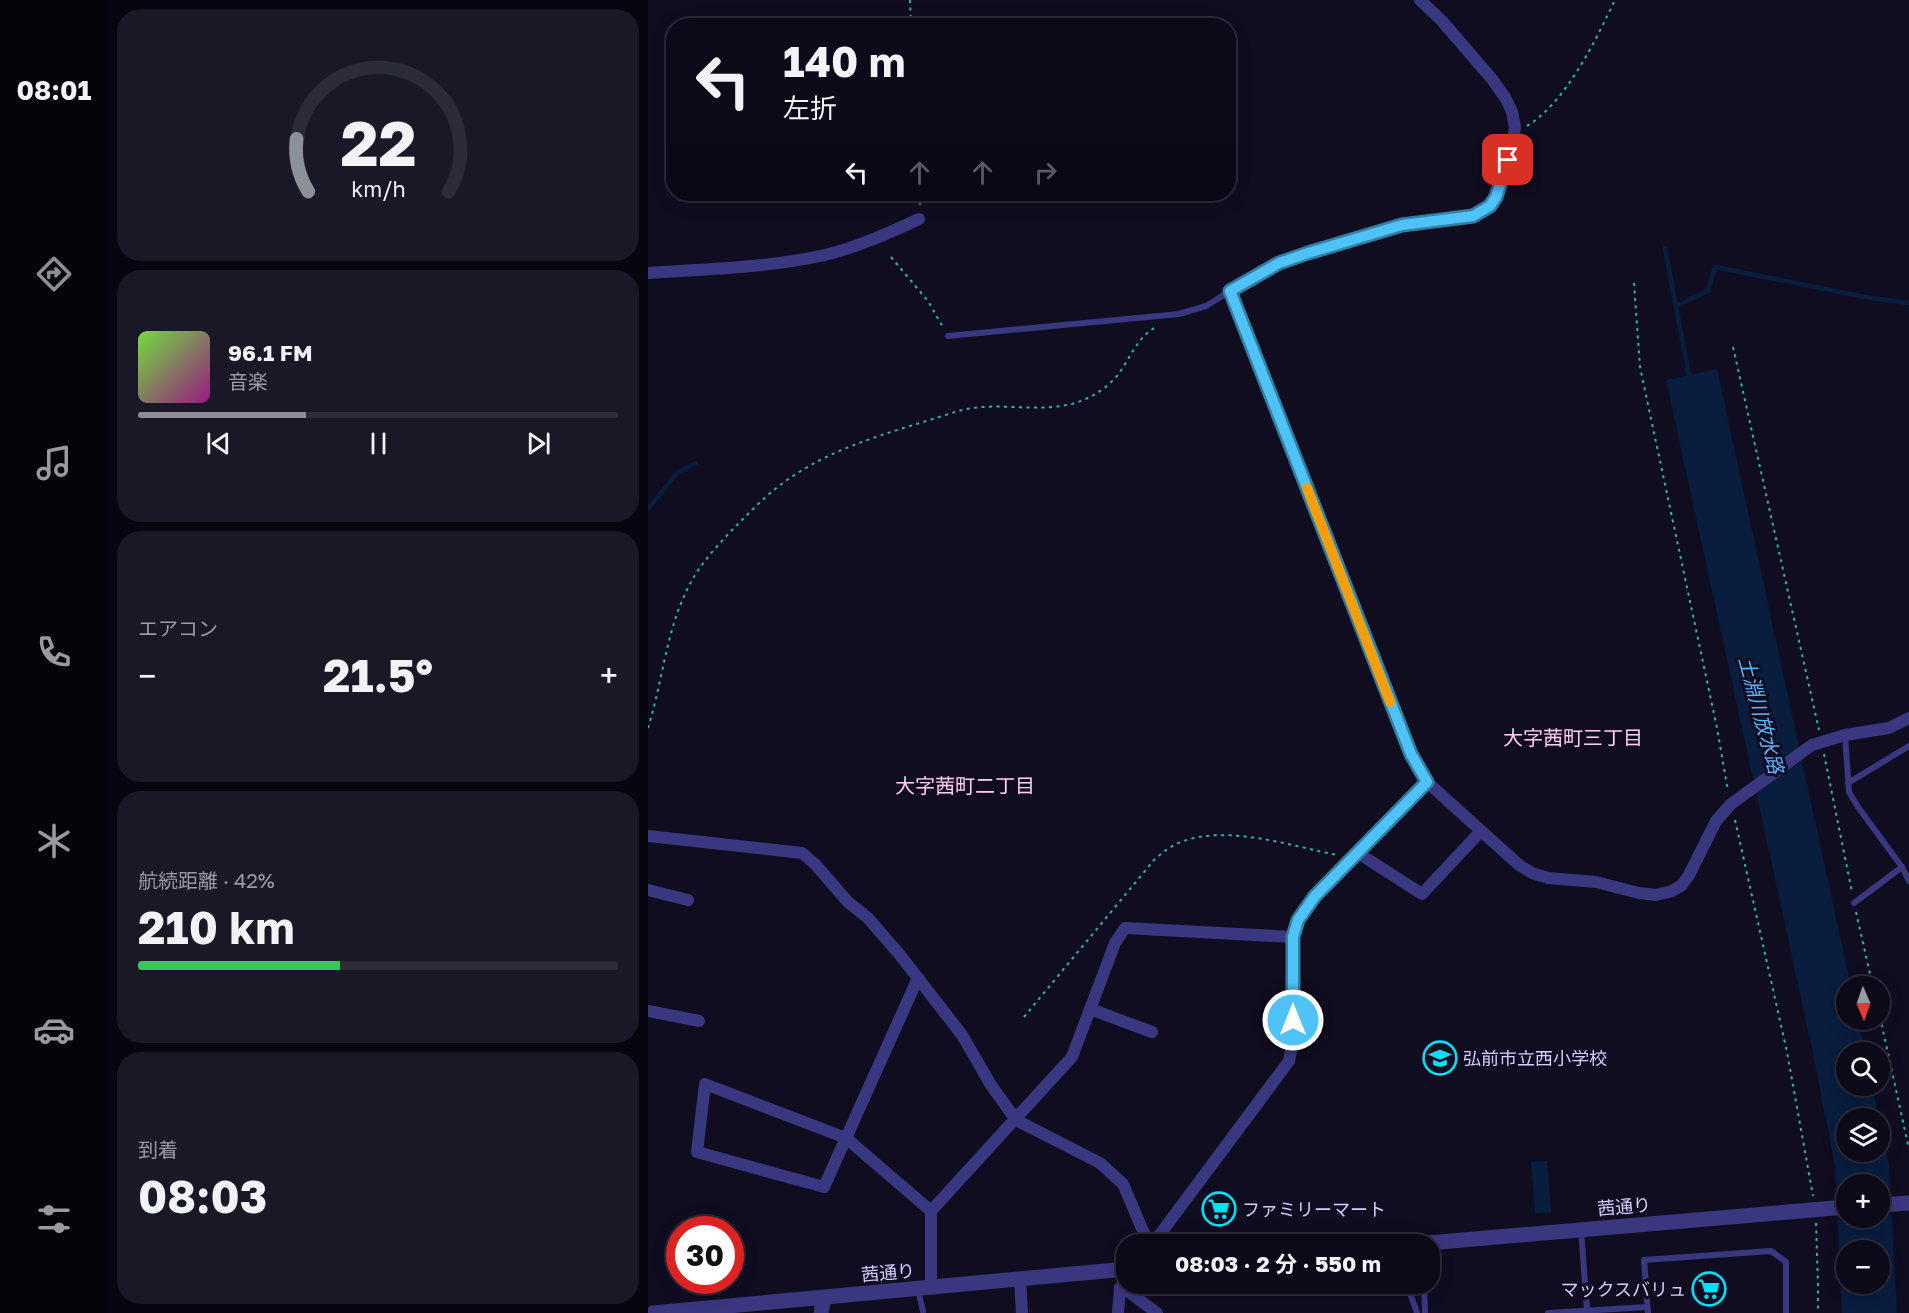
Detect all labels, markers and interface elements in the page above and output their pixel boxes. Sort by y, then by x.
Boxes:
text: 140 m [783,36,905,86]
icon: left [684,42,762,120]
text: 08:01 [17,74,91,106]
text: 左折 [783,92,837,124]
text: 22 [340,105,416,180]
pin [1482,134,1533,185]
icon: arrive [1491,143,1524,176]
icon: left [840,156,873,189]
icon: ahead [903,156,936,189]
icon: ahead [966,156,999,189]
icon: right [1029,156,1062,189]
text: km/h [351,176,405,202]
icon: directions [33,253,75,295]
text: 96.1 FM [228,339,312,366]
text: 音楽 [228,369,268,393]
icon: previous [202,427,235,460]
icon: pause [362,427,395,460]
icon: next [522,427,555,460]
icon: music [33,442,75,484]
text: エアコン [138,616,218,640]
icon: phone [33,631,75,673]
text: 21.5° [323,648,433,702]
water label: 土淵川放水路 [1735,654,1790,778]
text: − [138,656,156,695]
text: + [600,656,618,695]
district label: 大字茜町三丁目 [1503,725,1643,749]
district label: 大字茜町二丁目 [895,773,1035,797]
icon: climate [33,820,75,862]
text: 航続距離 · 42% [138,868,275,892]
text: 210 km [138,900,295,954]
north arrow [1836,976,1890,1030]
map controls [1836,976,1890,1294]
position arrow [1261,988,1325,1052]
icon: car [33,1009,75,1051]
school or university icon: 弘前市立西小学校 [1422,1040,1458,1076]
button: search [1836,1042,1890,1096]
place label: 弘前市立西小学校 [1463,1047,1607,1069]
button: layers [1836,1108,1890,1162]
text: 到着 [138,1137,178,1161]
text: 08:03 [138,1169,267,1223]
button: + [1836,1174,1890,1228]
supermarket icon: ファミリーマート [1201,1191,1237,1227]
street label: 茜通り [1596,1193,1652,1219]
icon: filters [33,1198,75,1240]
place label: ファミリーマート [1242,1198,1386,1220]
speed limit sign: 30 [666,1216,744,1294]
button: − [1836,1240,1890,1294]
text: 08:03 · 2 分 · 550 m [1175,1250,1381,1277]
street label: 茜通り [860,1259,916,1285]
supermarket icon: マックスバリュ [1691,1271,1727,1307]
place label: マックスバリュ [1561,1278,1686,1300]

